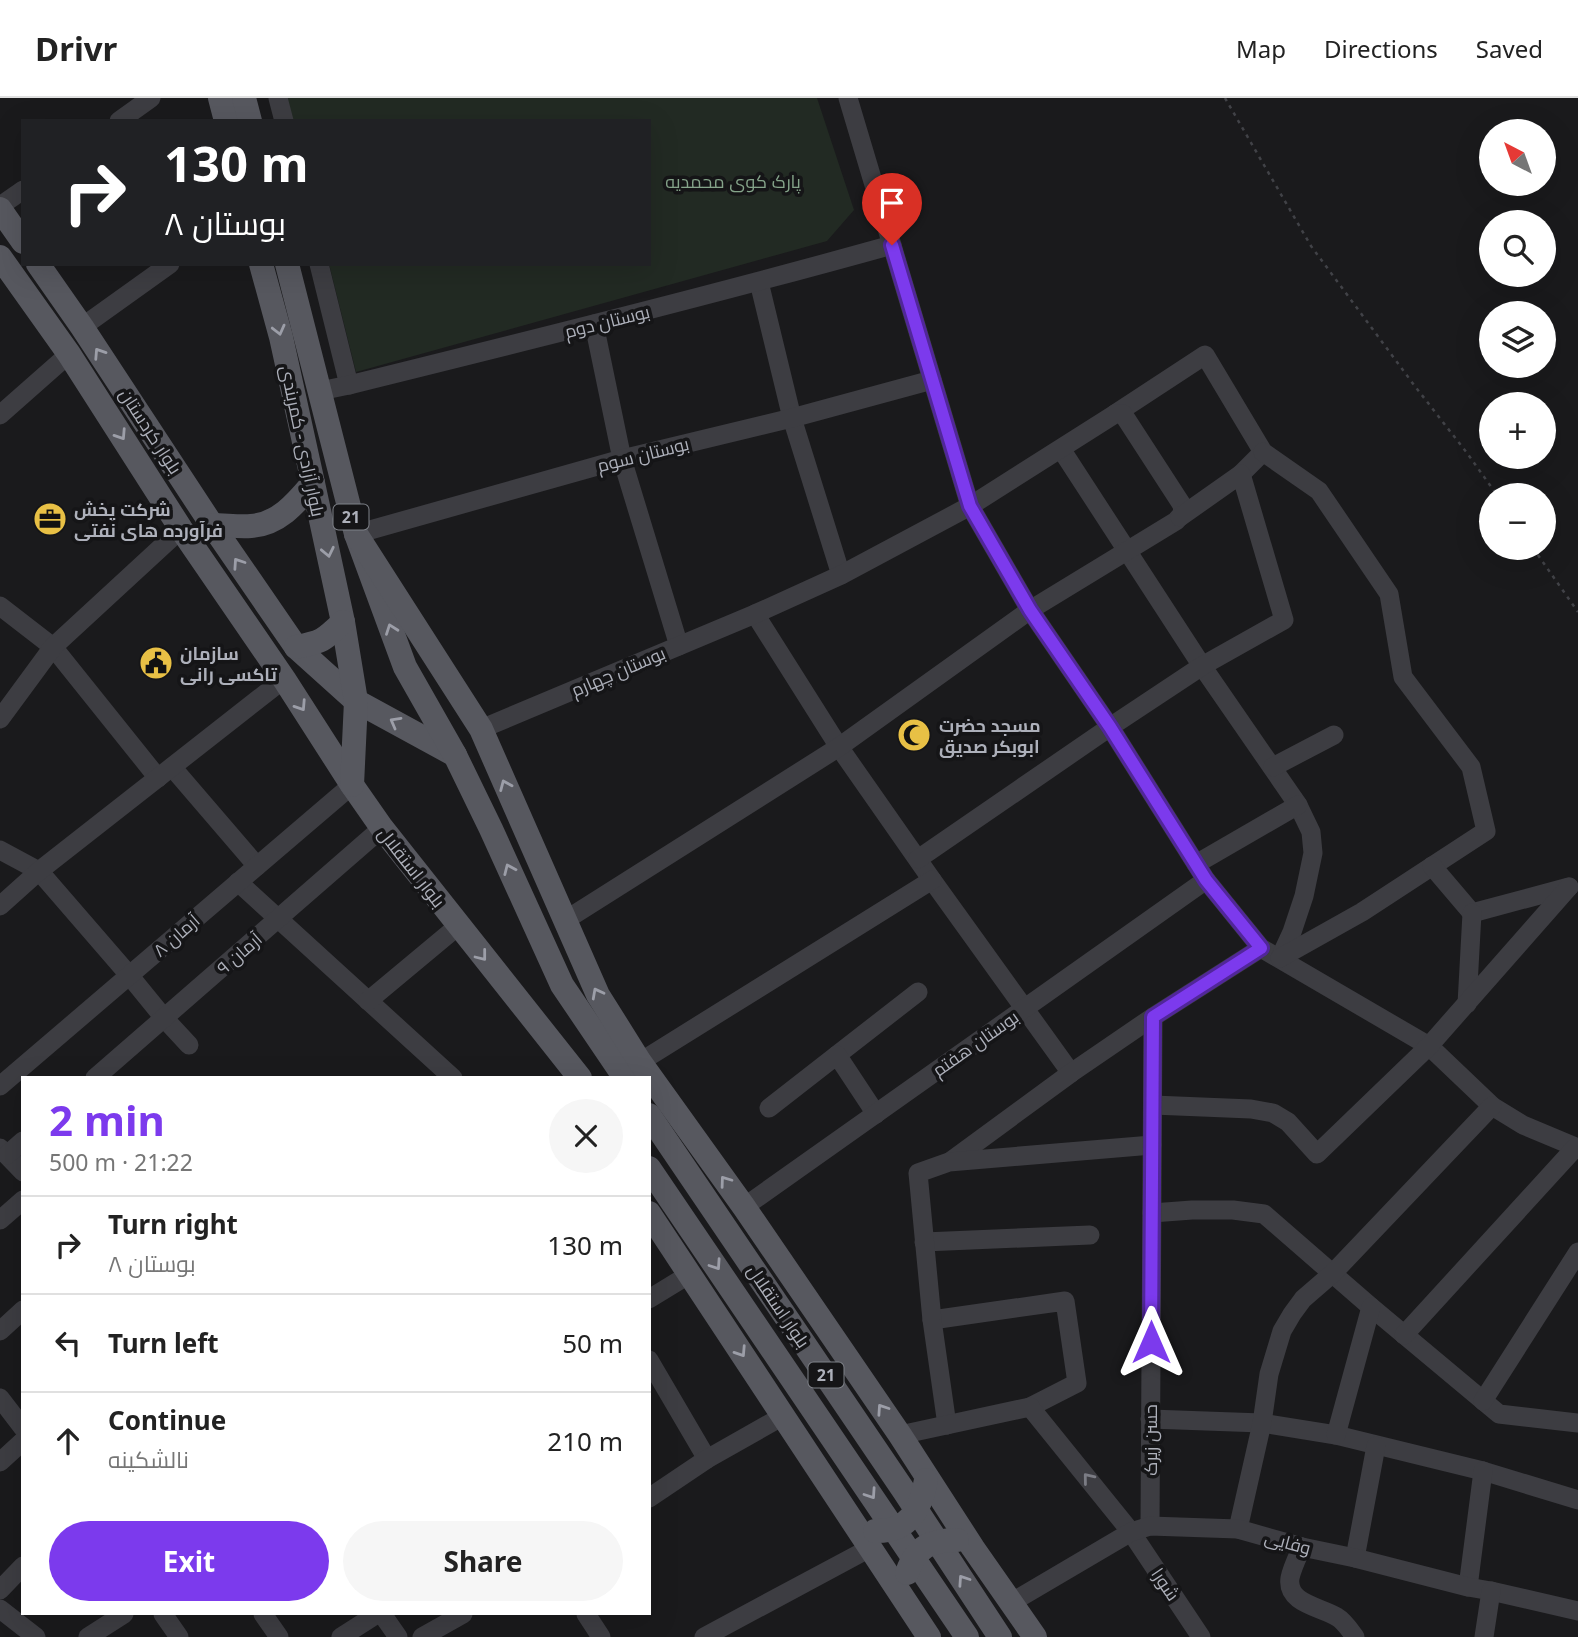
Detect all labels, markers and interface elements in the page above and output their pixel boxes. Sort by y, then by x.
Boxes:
text: Drivr [35,26,117,71]
text: Map [1236,32,1286,65]
text: Directions [1324,32,1438,65]
text: Saved [1476,32,1543,65]
north arrow [1479,119,1556,196]
map controls [1479,119,1556,560]
text: 130 m [164,130,309,196]
icon: right [49,147,140,238]
park label: پارک کوی محمدیه [665,169,801,194]
pin [862,173,922,245]
icon: arrive [873,184,911,222]
text: بوستان ۸ [164,201,286,244]
button: search [1479,210,1556,287]
street label: بوستان دوم [562,299,652,344]
button: layers [1479,301,1556,378]
one-way arrow [271,324,285,336]
one-way arrow [95,347,108,360]
street label: بلوار آزادی - کمربندی [275,363,331,519]
street label: بلوار کردستان [114,383,188,479]
button: + [1479,392,1556,469]
one-way arrow [113,427,125,440]
street label: بوستان سوم [595,431,692,478]
button: − [1479,483,1556,560]
place label: شرکت پخش فرآورده های نفتی [74,497,223,542]
office icon: شرکت پخش فرآورده های نفتی [31,500,69,538]
road number: 21 [334,504,368,530]
one-way arrow [319,546,334,558]
one-way arrow [234,558,246,571]
one-way arrow [385,624,399,636]
street label: بوستان چهارم [567,640,669,703]
place label: سازمان تاکسی رانی [180,641,277,686]
public building icon: سازمان تاکسی رانی [137,644,175,682]
one-way arrow [293,698,306,711]
place label: مسجد حضرت ابوبکر صدیق [939,713,1041,758]
mosque icon: مسجد حضرت ابوبکر صدیق [895,716,933,754]
one-way arrow [390,717,403,730]
one-way arrow [499,780,513,792]
street label: بلوار استقلال [373,822,451,912]
one-way arrow [504,863,518,876]
street label: آرمان ۸ [148,908,204,962]
street label: آرمان ۹ [211,927,267,979]
one-way arrow [473,949,486,961]
one-way arrow [592,988,606,1000]
street label: بوستان هفتم [927,1004,1024,1082]
text: 2 min [49,1091,165,1148]
button: close [549,1099,623,1173]
text: 500 m · 21:22 [49,1146,193,1178]
one-way arrow [721,1176,734,1189]
text: Turn right [108,1206,238,1242]
icon: right [49,1226,87,1264]
text: 130 m [547,1227,623,1263]
text: بوستان ۸ [108,1247,196,1279]
one-way arrow [708,1257,720,1270]
street label: بلوار استقلال [742,1260,816,1352]
position arrow [1114,1305,1188,1379]
icon: left [49,1324,87,1362]
text: Turn left [108,1325,219,1361]
text: 50 m [562,1325,623,1361]
one-way arrow [733,1344,745,1357]
road number: 21 [808,1362,844,1387]
text: Continue [108,1402,226,1438]
one-way arrow [878,1404,890,1417]
street label: حسن زیرک [1138,1404,1162,1476]
icon: ahead [49,1422,87,1460]
text: 210 m [547,1423,623,1459]
text: نالشکینه [108,1443,189,1475]
one-way arrow [1084,1474,1096,1487]
one-way arrow [863,1486,876,1499]
button: Exit [49,1521,329,1601]
button: Share [343,1521,623,1601]
street label: وفایی [1262,1524,1314,1560]
street label: شورا [1146,1563,1186,1605]
one-way arrow [959,1575,971,1588]

